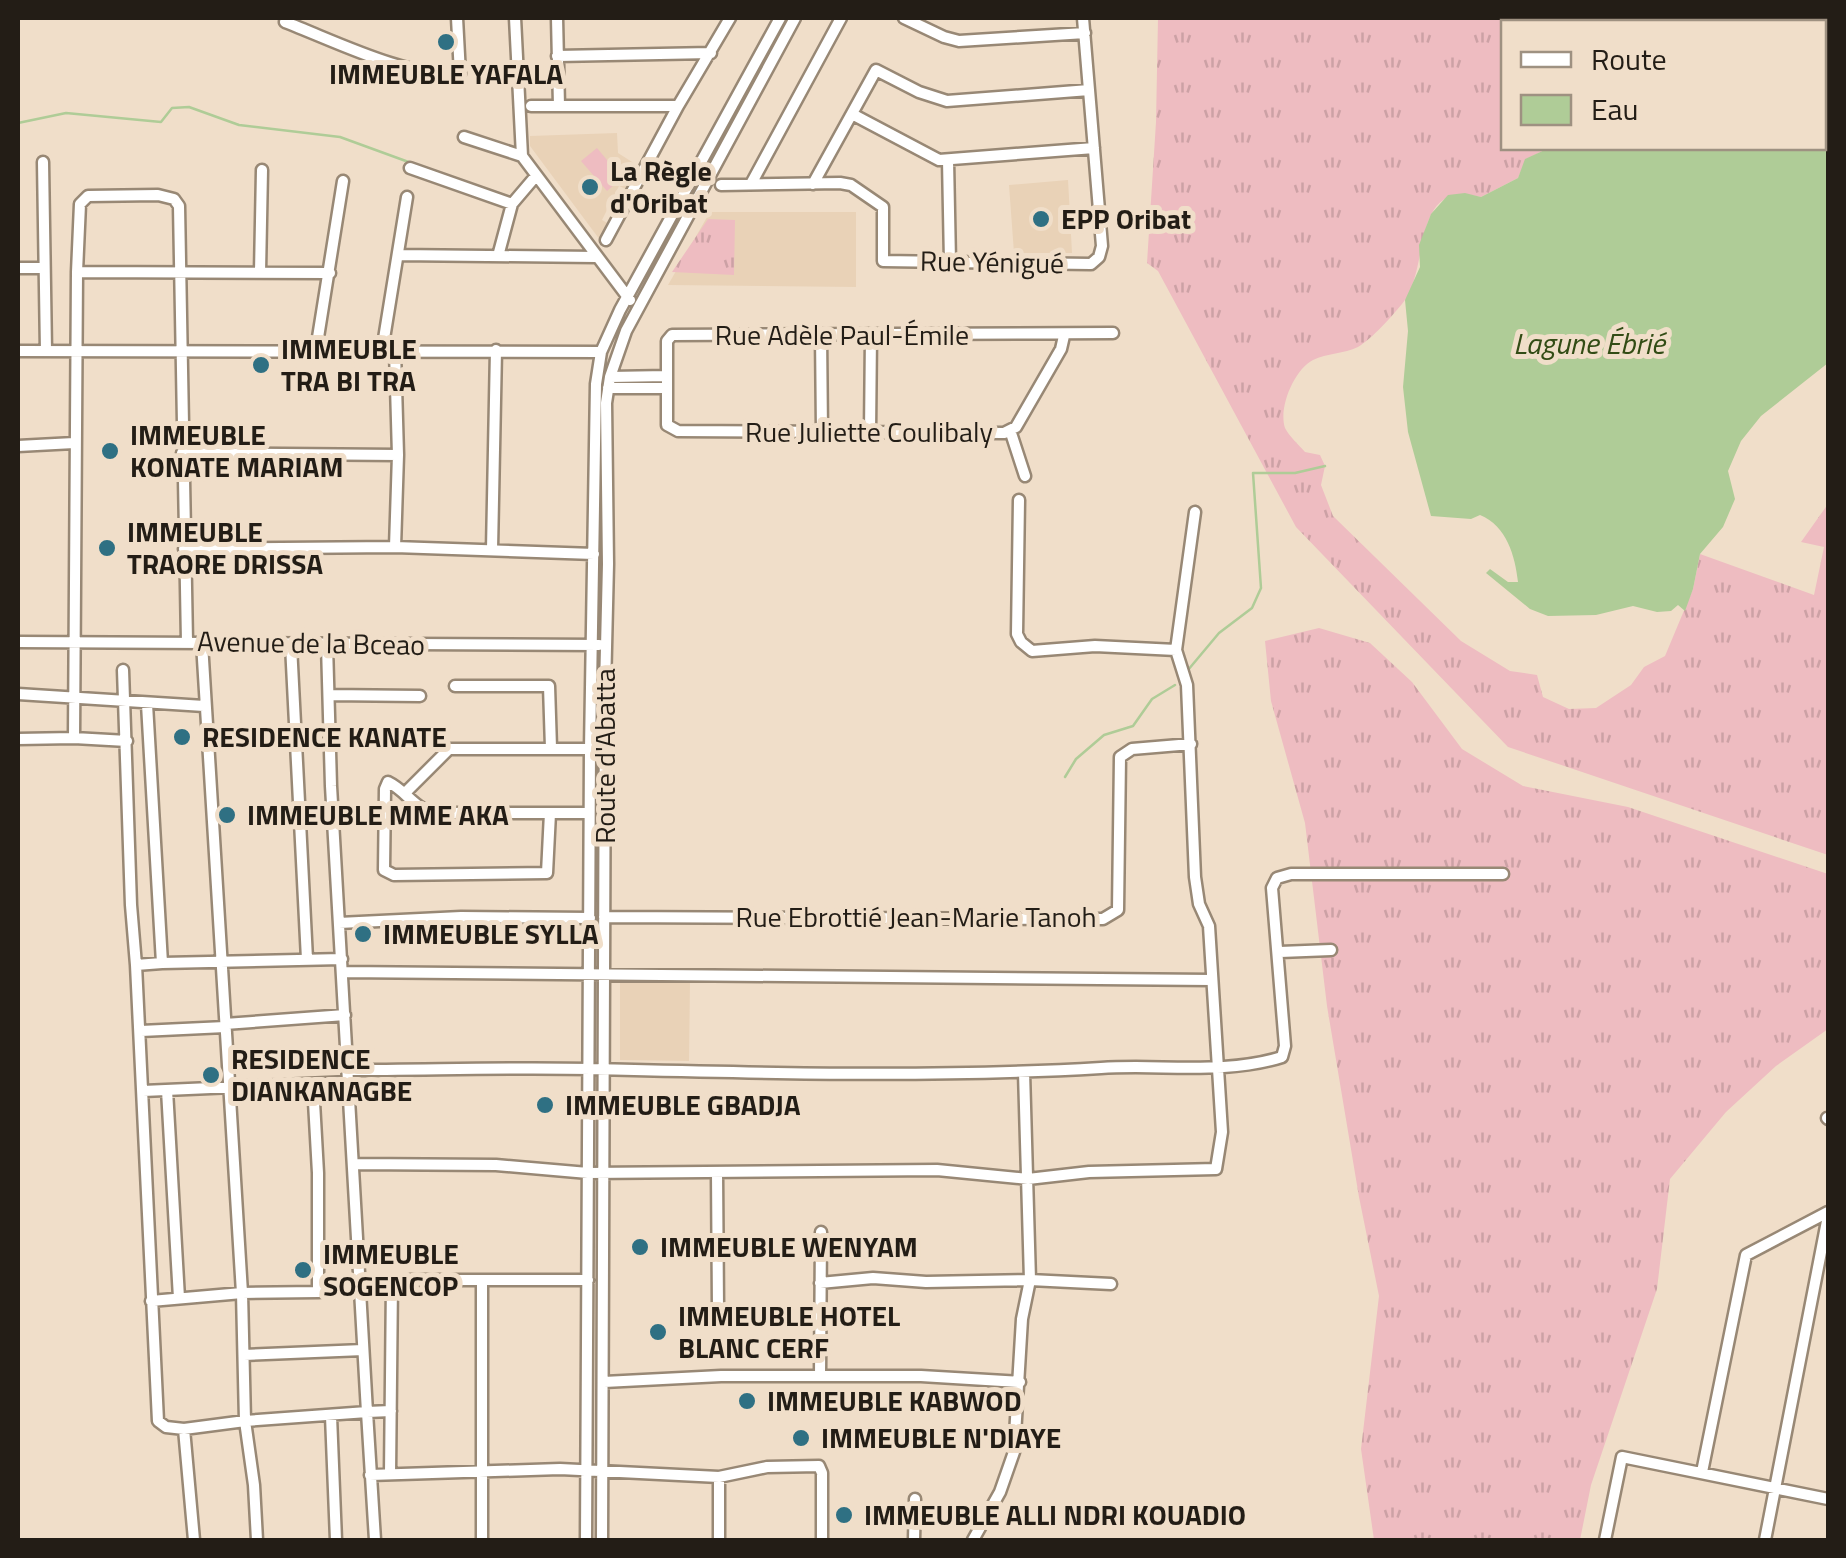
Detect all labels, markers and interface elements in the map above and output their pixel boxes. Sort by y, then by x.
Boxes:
legend [1501,20,1826,150]
marker: IMMEUBLE YAFALA [435,31,457,53]
text: Route [1591,36,1667,82]
place label: IMMEUBLE YAFALA [329,52,563,95]
text: Eau [1591,86,1639,132]
place label: La Règle d'Oribat [610,149,712,224]
marker: La Règle d'Oribat [579,176,601,198]
place label: EPP Oribat [1061,197,1191,240]
marker: EPP Oribat [1030,208,1052,230]
street label: Rue Yénigué [920,239,1064,284]
street label: Rue Adèle Paul-Émile [715,313,969,356]
water label: Lagune Ébrié [1513,320,1667,366]
place label: IMMEUBLE TRA BI TRA [281,327,417,402]
marker: IMMEUBLE TRA BI TRA [250,354,272,376]
street label: Rue Juliette Coulibaly [745,410,993,453]
place label: IMMEUBLE KONATE MARIAM [130,413,343,488]
marker: IMMEUBLE KONATE MARIAM [99,440,121,462]
place label: IMMEUBLE TRAORE DRISSA [127,510,323,585]
marker: IMMEUBLE TRAORE DRISSA [96,537,118,559]
street label: Avenue de la Bceao [197,619,425,666]
street label: Route d'Abatta [583,668,626,844]
place label: RESIDENCE KANATE [202,715,447,758]
marker: RESIDENCE KANATE [171,726,193,748]
place label: IMMEUBLE MME AKA [247,793,509,836]
marker: IMMEUBLE MME AKA [216,804,238,826]
street label: Rue Ebrottié Jean-Marie Tanoh [736,895,1096,938]
place label: IMMEUBLE SYLLA [383,912,599,955]
marker: IMMEUBLE SYLLA [352,923,374,945]
place label: RESIDENCE DIANKANAGBE [231,1037,412,1112]
marker: RESIDENCE DIANKANAGBE [200,1064,222,1086]
place label: IMMEUBLE GBADJA [565,1083,801,1126]
marker: IMMEUBLE GBADJA [534,1094,556,1116]
place label: IMMEUBLE WENYAM [660,1225,918,1268]
place label: IMMEUBLE SOGENCOP [323,1232,459,1307]
marker: IMMEUBLE WENYAM [629,1236,651,1258]
marker: IMMEUBLE SOGENCOP [292,1259,314,1281]
place label: IMMEUBLE HOTEL BLANC CERF [678,1294,900,1369]
marker: IMMEUBLE HOTEL BLANC CERF [647,1321,669,1343]
place label: IMMEUBLE KABWOD [767,1379,1022,1422]
marker: IMMEUBLE KABWOD [736,1390,758,1412]
place label: IMMEUBLE N'DIAYE [821,1416,1061,1459]
marker: IMMEUBLE N'DIAYE [790,1427,812,1449]
place label: IMMEUBLE ALLI NDRI KOUADIO [864,1493,1246,1536]
marker: IMMEUBLE ALLI NDRI KOUADIO [833,1504,855,1526]

